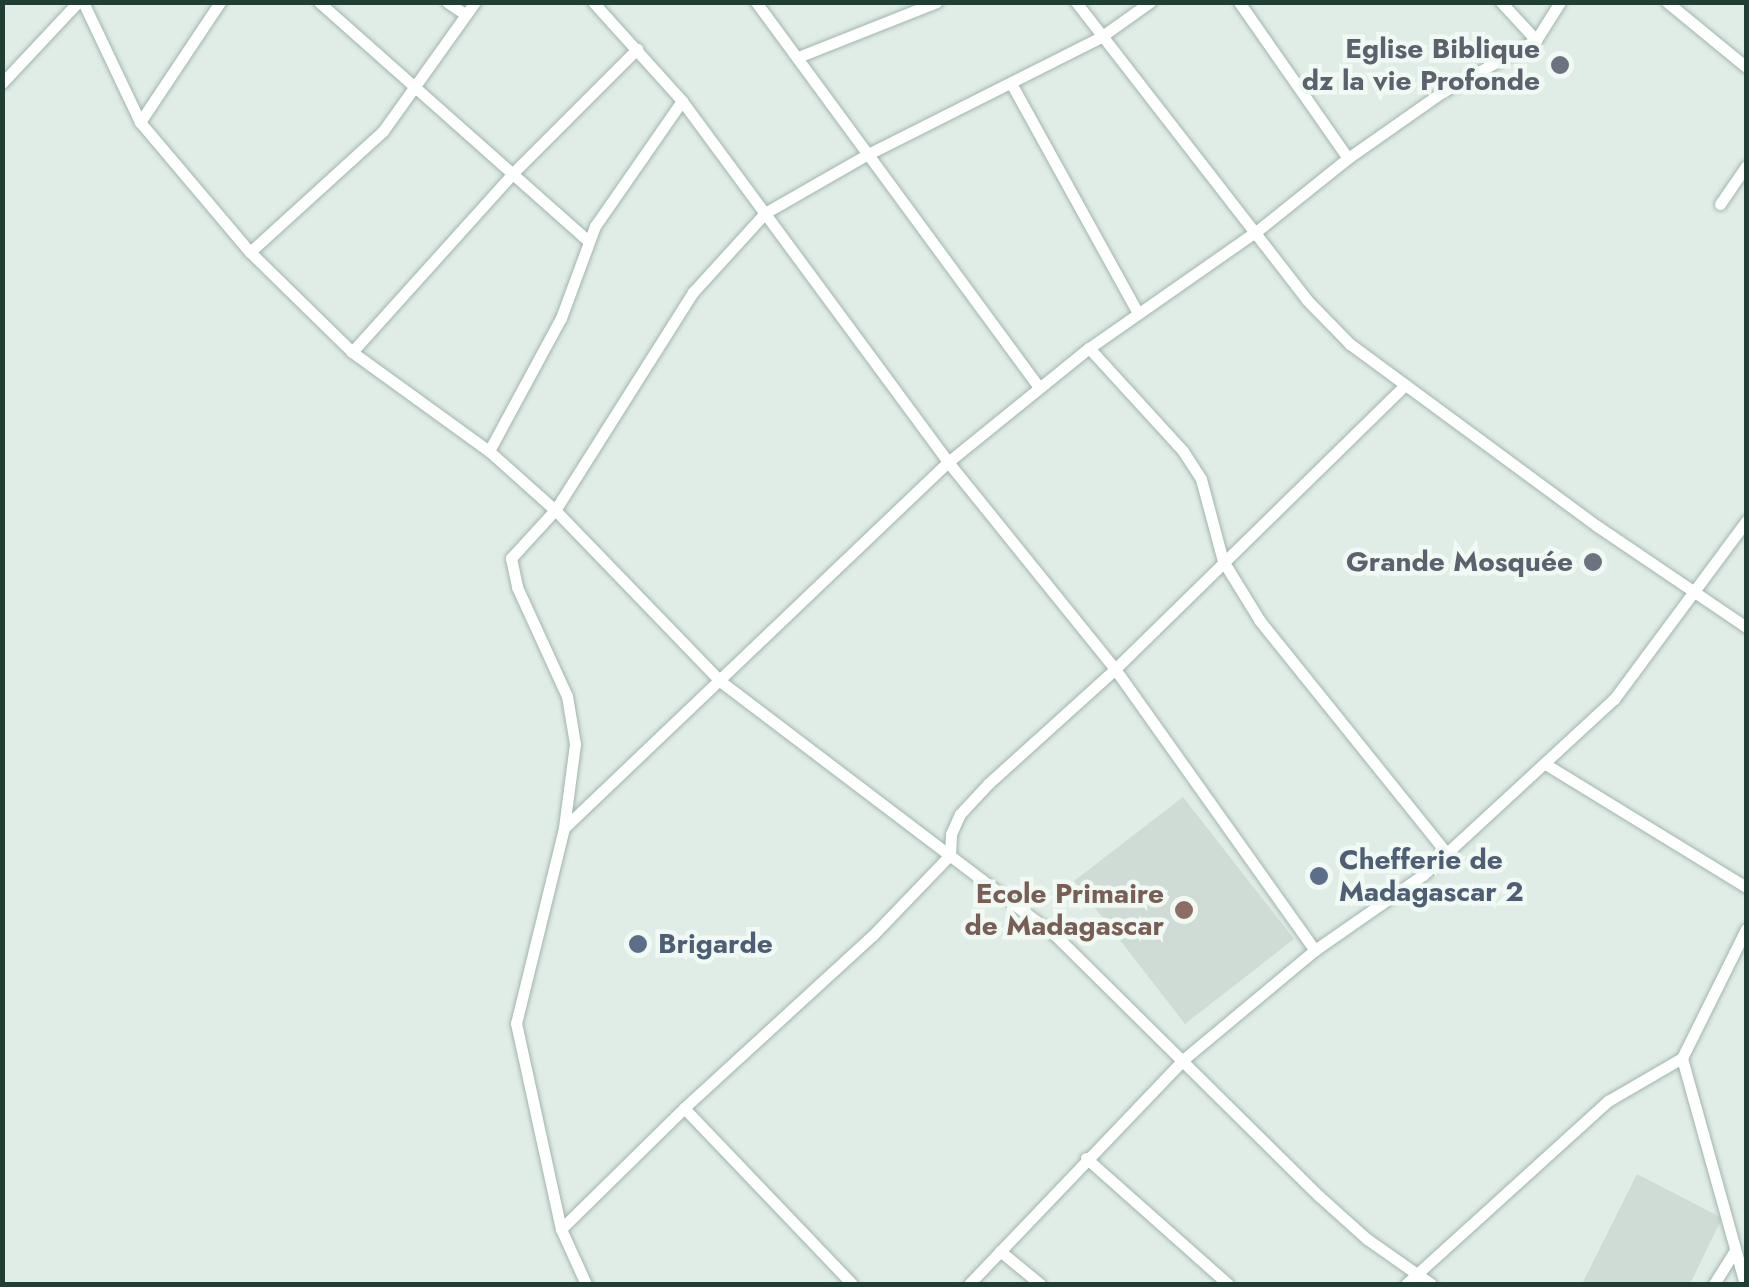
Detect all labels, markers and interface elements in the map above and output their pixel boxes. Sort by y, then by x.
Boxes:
place label: Eglise Biblique dz la vie Profonde [1302,32,1540,98]
marker: Eglise Biblique dz la vie Profonde [1549,54,1571,76]
place label: Grande Mosquée [1346,545,1573,579]
marker: Grande Mosquée [1582,551,1604,573]
place label: Chefferie de Madagascar 2 [1339,843,1524,909]
marker: Chefferie de Madagascar 2 [1308,865,1330,887]
place label: Ecole Primaire de Madagascar [965,877,1164,943]
marker: Ecole Primaire de Madagascar [1173,899,1195,921]
place label: Brigarde [658,927,773,961]
marker: Brigarde [627,933,649,955]

